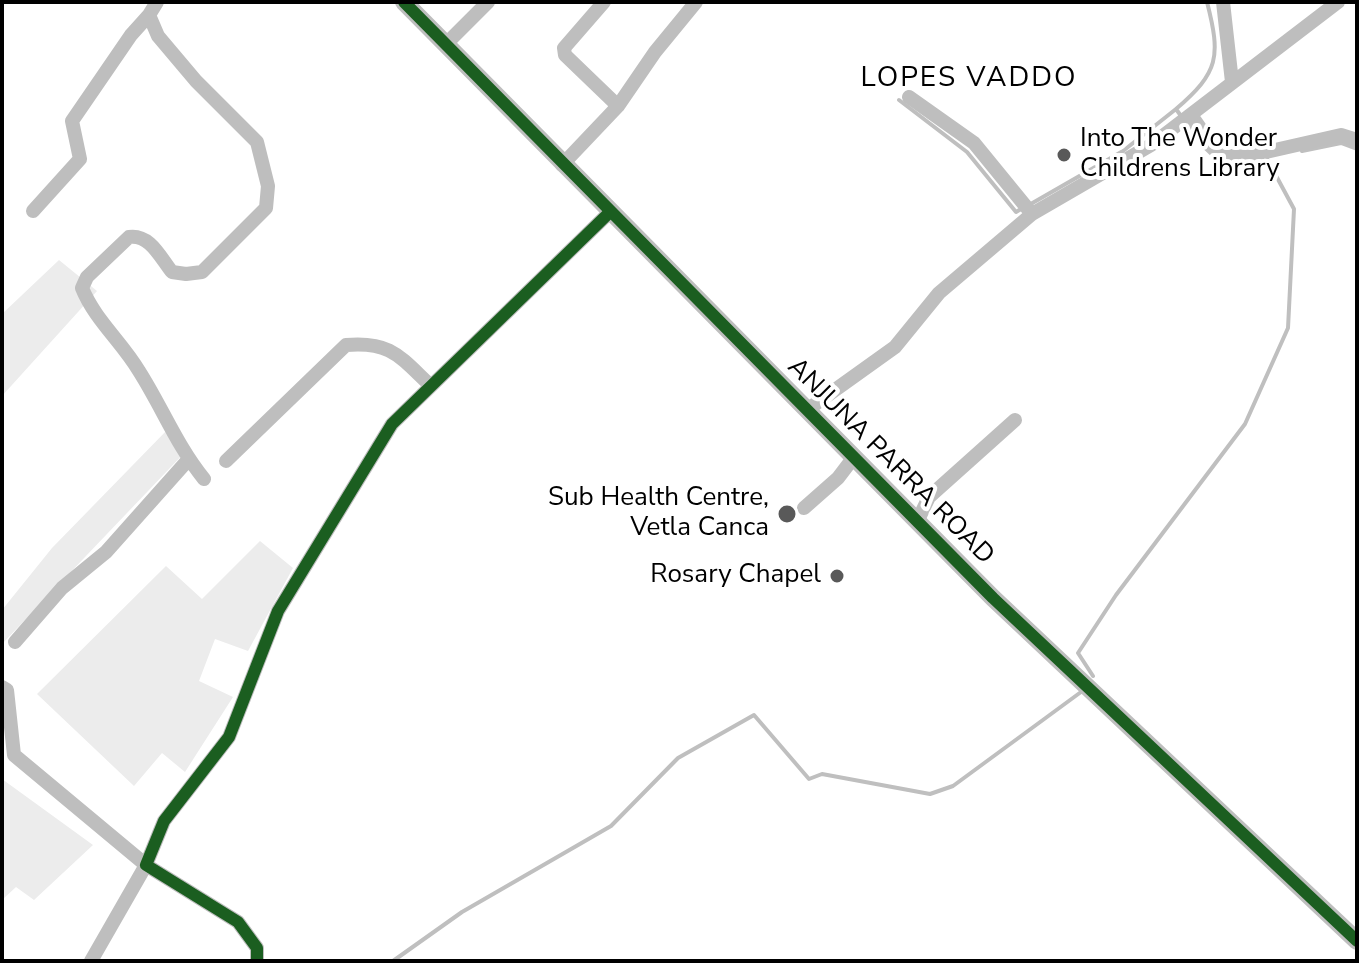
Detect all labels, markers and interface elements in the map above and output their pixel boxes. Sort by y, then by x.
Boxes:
district label: LOPES VADDO [860,62,1078,96]
place label: Into The Wonder Childrens Library [1080,124,1280,186]
marker: Into The Wonder Childrens Library [1055,146,1073,164]
street label: ANJUNA PARRA ROAD [780,352,1000,572]
place label: Sub Health Centre, Vetla Canca [548,483,769,544]
marker: Sub Health Centre, Vetla Canca [776,503,798,525]
place label: Rosary Chapel [650,560,821,592]
marker: Rosary Chapel [828,567,846,585]

